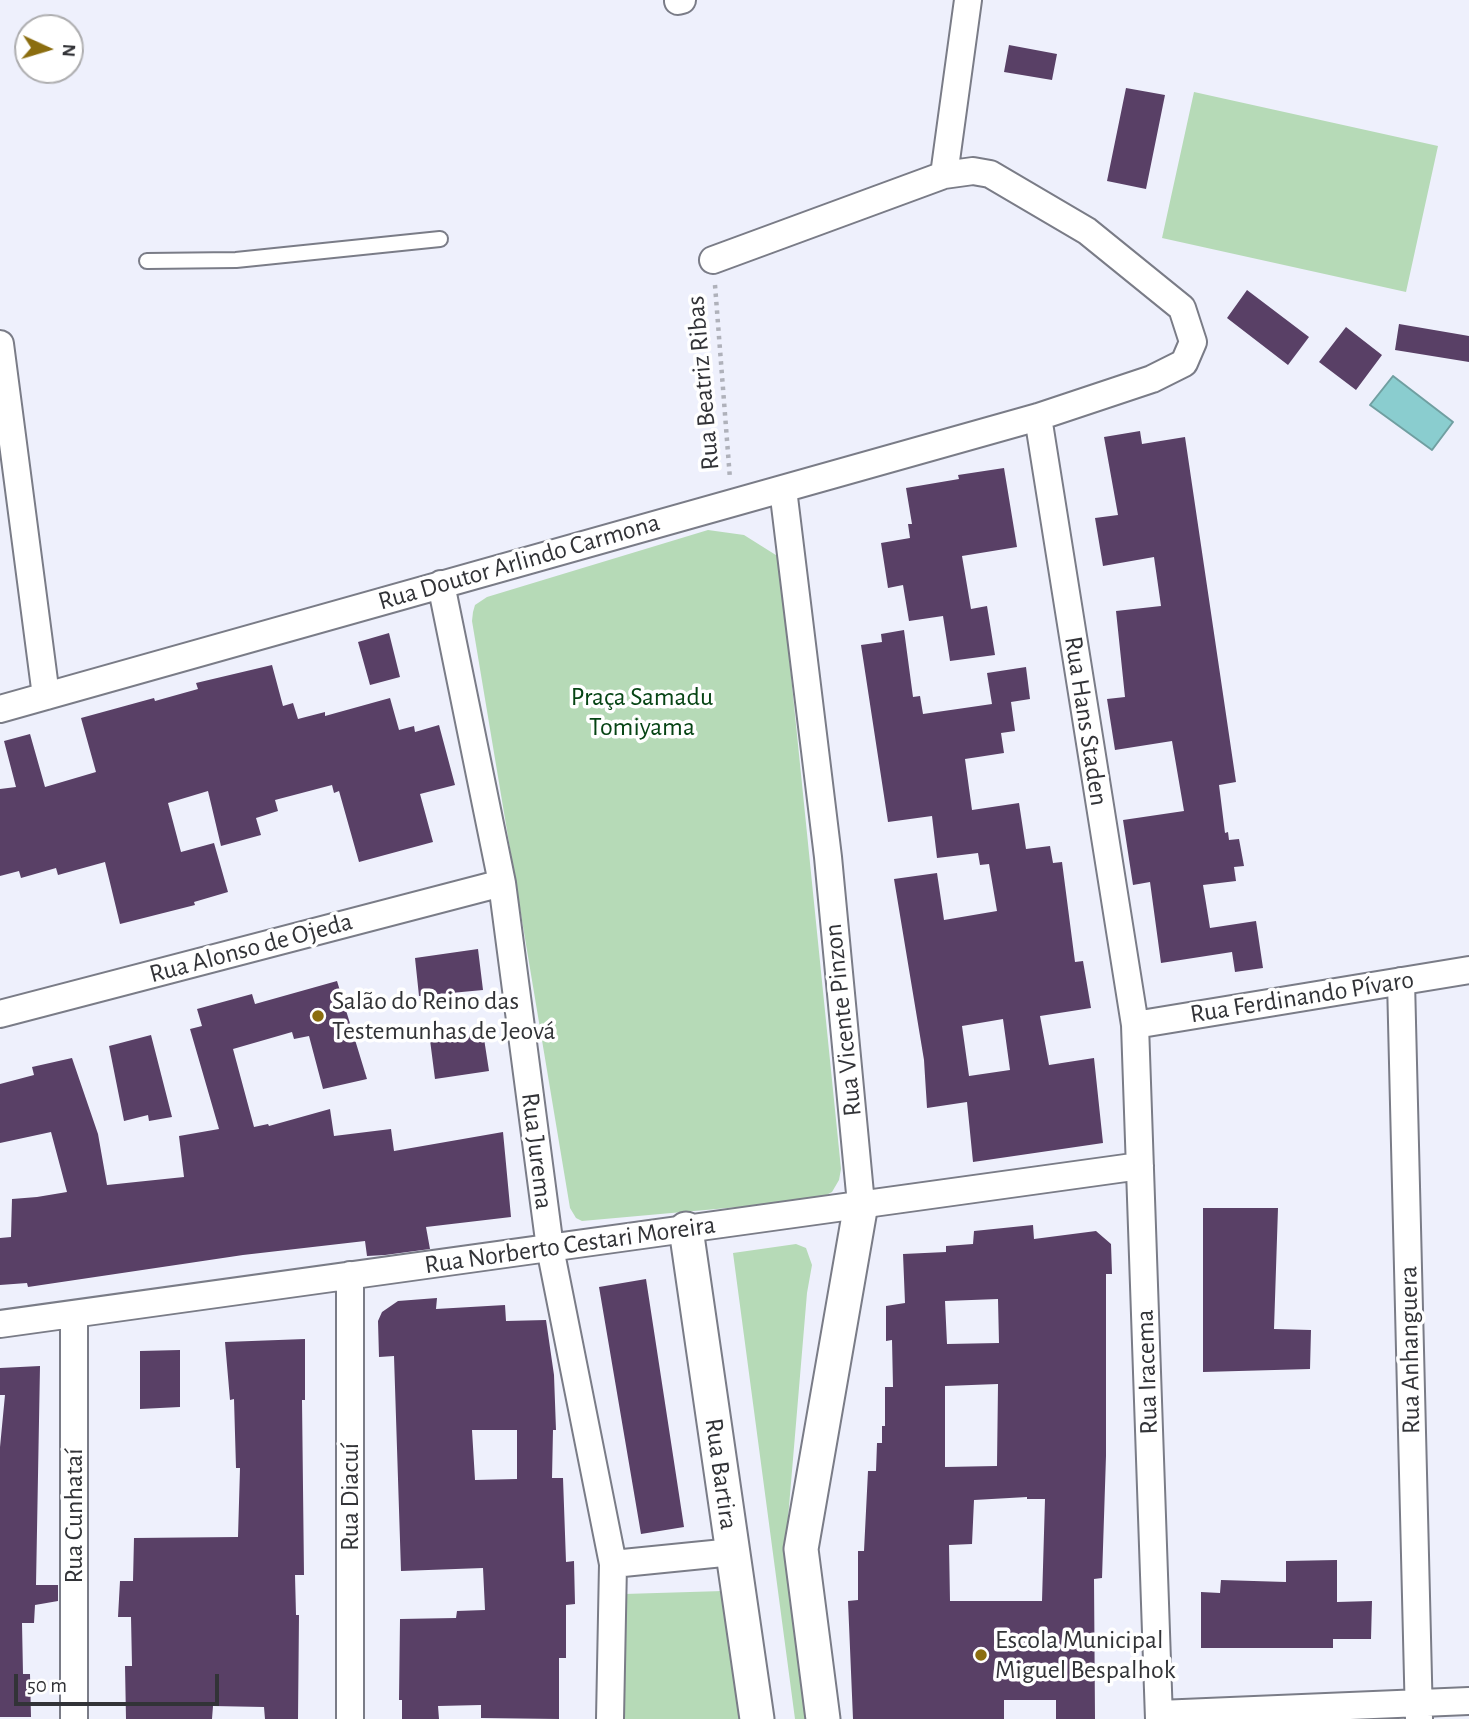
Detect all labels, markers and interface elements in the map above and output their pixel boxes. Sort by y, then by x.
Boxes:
north arrow [14,14,84,84]
text: N [59,43,78,58]
street label: Rua Beatriz Ribas [680,295,726,471]
street label: Rua Doutor Arlindo Carmona [375,507,663,617]
street label: Rua Hans Staden [1057,634,1115,808]
park label: Praça Samadu Tomiyama [571,681,713,742]
street label: Rua Alonso de Ojeda [146,906,356,990]
street label: Rua Vicente Pinzon [817,922,869,1118]
street label: Rua Ferdinando Pívaro [1188,964,1416,1030]
place label: Salão do Reino das Testemunhas de Jeová [332,985,555,1046]
marker: Salão do Reino das Testemunhas de Jeová [310,1008,326,1024]
street label: Rua Jurema [514,1091,560,1211]
street label: Rua Norberto Cestari Moreira [423,1209,717,1281]
street label: Rua Anhanguera [1393,1266,1427,1434]
street label: Rua Iracema [1129,1309,1165,1435]
street label: Rua Bartira [698,1416,744,1532]
street label: Rua Diacuí [334,1443,366,1551]
street label: Rua Cunhataí [58,1448,90,1584]
place label: Escola Municipal Miguel Bespalhok [995,1624,1176,1686]
marker: Escola Municipal Miguel Bespalhok [973,1647,989,1663]
scale bar [18,1660,222,1704]
text: 50 m [27,1675,67,1696]

